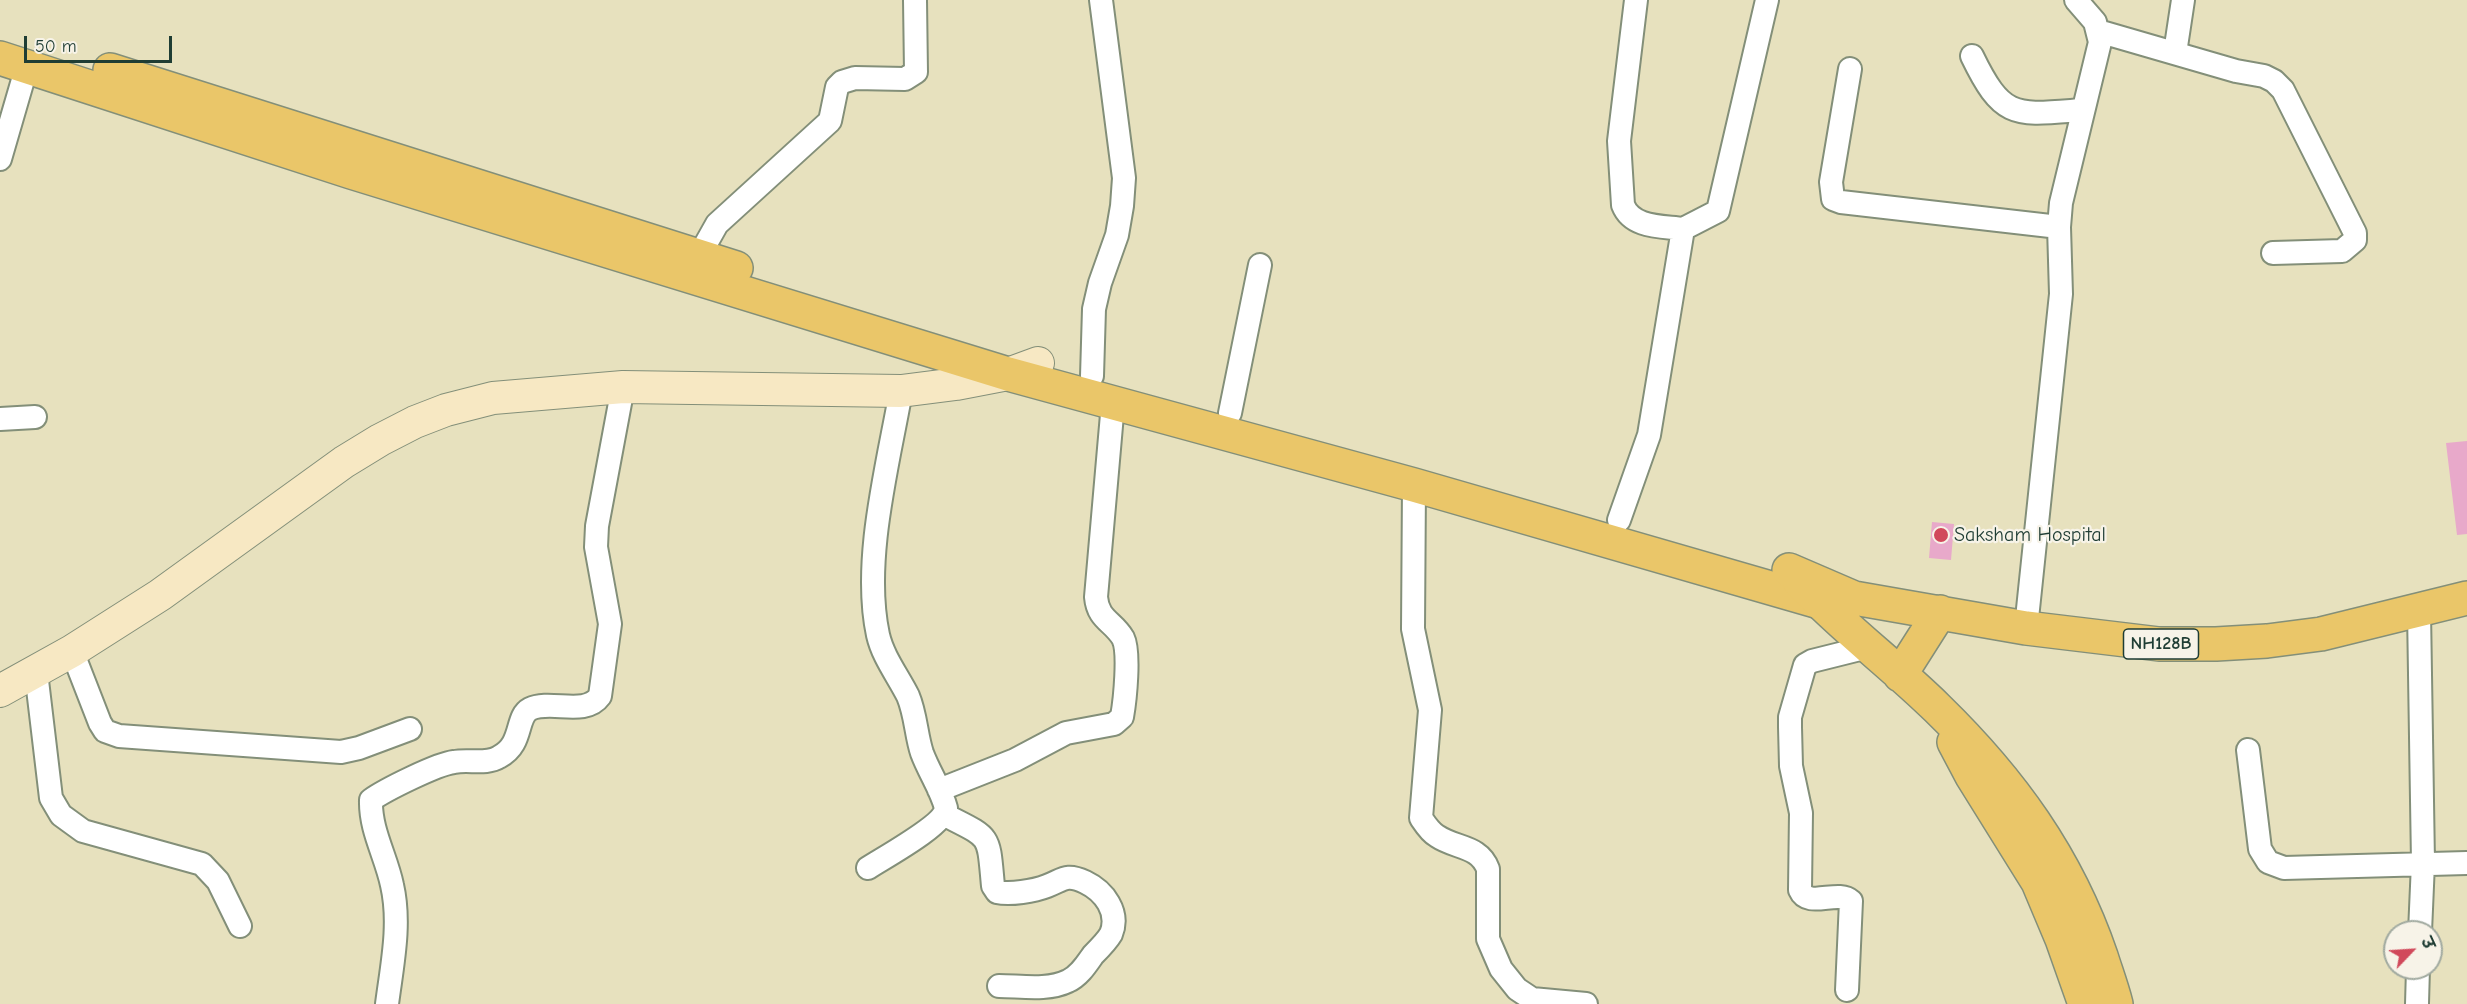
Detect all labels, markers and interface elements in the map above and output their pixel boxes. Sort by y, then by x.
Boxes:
scale bar [27,24,176,62]
text: 50 m [35,36,77,57]
place label: Saksham Hospital [1954,523,2106,547]
marker: Saksham Hospital [1932,526,1950,544]
road number: NH128B [2124,629,2198,659]
north arrow [2383,920,2443,980]
text: उ [2417,935,2438,952]

